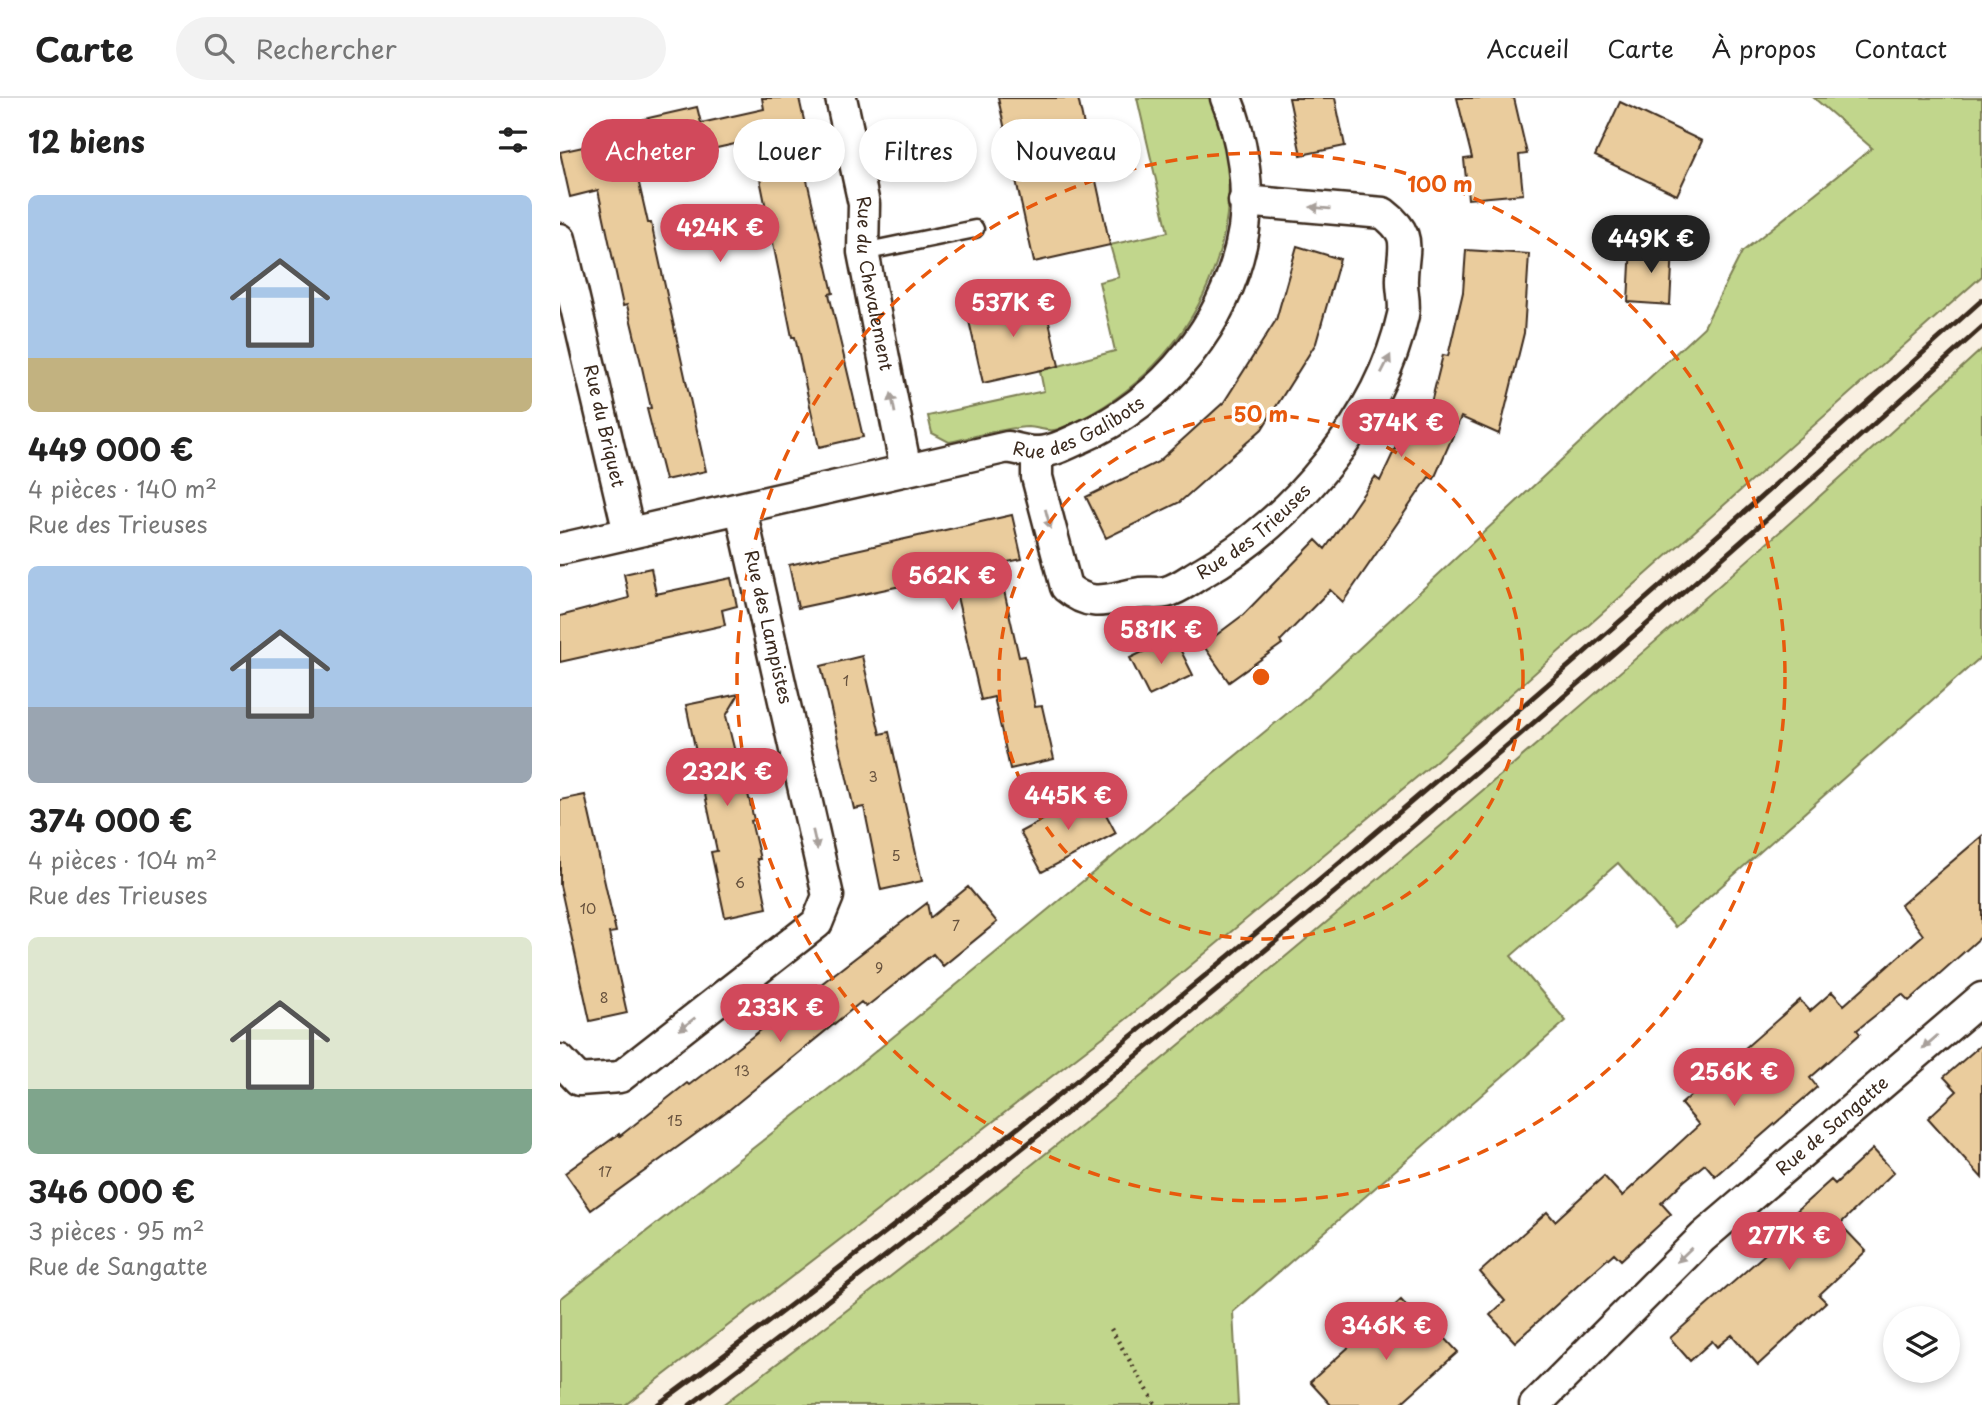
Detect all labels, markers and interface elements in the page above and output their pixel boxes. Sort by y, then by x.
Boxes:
search box [176,17,666,80]
text: Carte [35,23,134,73]
icon: search [200,29,238,67]
text: Rechercher [256,29,397,68]
text: Accueil [1486,30,1569,66]
text: Carte [1607,30,1674,66]
text: À propos [1712,30,1816,66]
text: Contact [1854,30,1947,66]
text: 12 biens [28,118,145,163]
chip: Acheter [581,119,719,182]
chip: Louer [733,119,845,182]
chip: Filtres [859,119,977,182]
chip: Nouveau [991,119,1141,182]
icon: filters [494,121,532,159]
text: 100 m [1407,167,1473,199]
street label: Rue du Chevalement [851,193,901,373]
one-way arrow [1309,202,1331,213]
pin: 424K € [663,204,777,264]
text: 424K € [676,209,764,244]
pin: 449K € [1594,216,1708,275]
text: 449K € [1608,220,1694,255]
icon: home [217,240,343,366]
pin: 537K € [956,280,1070,339]
text: 537K € [971,284,1055,319]
one-way arrow [1379,354,1391,374]
street label: Rue du Briquet [578,361,633,490]
street label: Rue des Galibots [1010,389,1149,464]
one-way arrow [887,392,898,414]
text: 50 m [1234,397,1288,429]
pin: 374K € [1344,400,1458,459]
text: 374K € [1358,404,1444,439]
text: 449 000 € [28,426,193,471]
text: 4 pièces · 140 m² [28,471,217,506]
street label: Rue des Trieuses [1191,477,1316,585]
text: Rue des Trieuses [28,506,207,541]
one-way arrow [1043,508,1054,530]
street label: Rue des Lampistes [739,547,800,706]
pin: 562K € [895,552,1009,612]
text: 562K € [908,557,996,592]
pin: 581K € [1104,606,1218,666]
icon: home [217,611,343,737]
text: 581K € [1120,611,1202,646]
centre of rings [1249,665,1273,689]
house number: 1 [843,670,849,691]
pin: 232K € [670,748,784,808]
text: 232K € [682,753,772,788]
house number: 3 [868,766,878,787]
pin: 445K € [1011,772,1125,832]
text: 445K € [1024,777,1112,812]
text: 374 000 € [28,797,193,842]
one-way arrow [810,829,821,851]
text: 4 pièces · 104 m² [28,842,217,877]
house number: 5 [891,845,901,866]
house number: 6 [735,872,745,893]
text: Rue des Trieuses [28,877,207,912]
house number: 10 [580,898,596,919]
house number: 7 [952,915,960,936]
house number: 9 [875,957,883,978]
icon: home [217,982,343,1108]
pin: 233K € [723,984,837,1044]
house number: 8 [600,987,608,1008]
text: 233K € [736,989,824,1024]
one-way arrow [679,1017,697,1032]
one-way arrow [1922,1035,1940,1050]
pin: 256K € [1677,1048,1791,1108]
text: 256K € [1689,1053,1779,1088]
house number: 13 [734,1060,750,1081]
street label: Rue de Sangatte [1769,1069,1894,1181]
house number: 15 [667,1110,683,1131]
house number: 17 [598,1161,612,1182]
text: 346 000 € [28,1168,195,1213]
pin: 277K € [1732,1212,1846,1272]
text: 3 pièces · 95 m² [28,1213,205,1248]
text: 277K € [1747,1217,1831,1252]
one-way arrow [1676,1247,1693,1263]
text: Rue de Sangatte [28,1248,208,1283]
pin: 346K € [1329,1302,1443,1362]
map controls [1883,1306,1960,1383]
button: layers [1883,1306,1960,1383]
text: 346K € [1341,1307,1431,1342]

